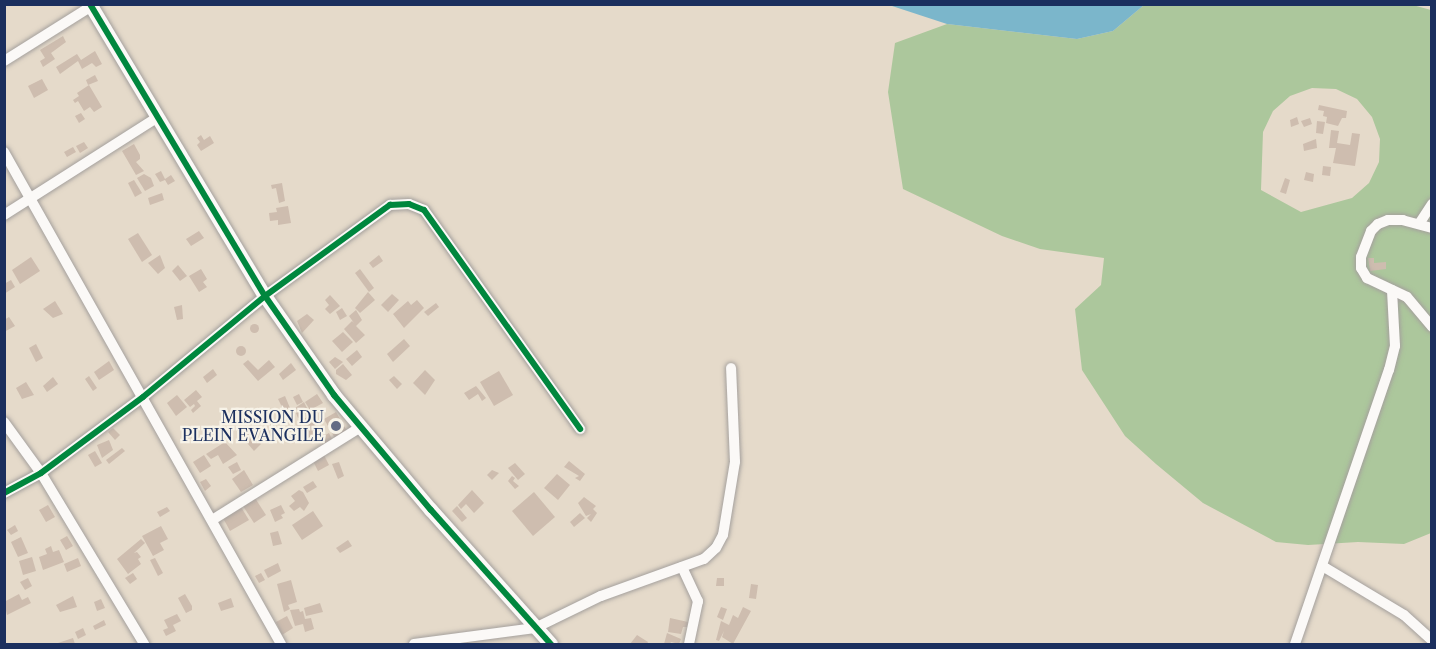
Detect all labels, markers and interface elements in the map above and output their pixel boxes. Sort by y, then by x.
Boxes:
place label: MISSION DU PLEIN EVANGILE [182,407,324,445]
marker: MISSION DU PLEIN EVANGILE [329,419,343,433]

